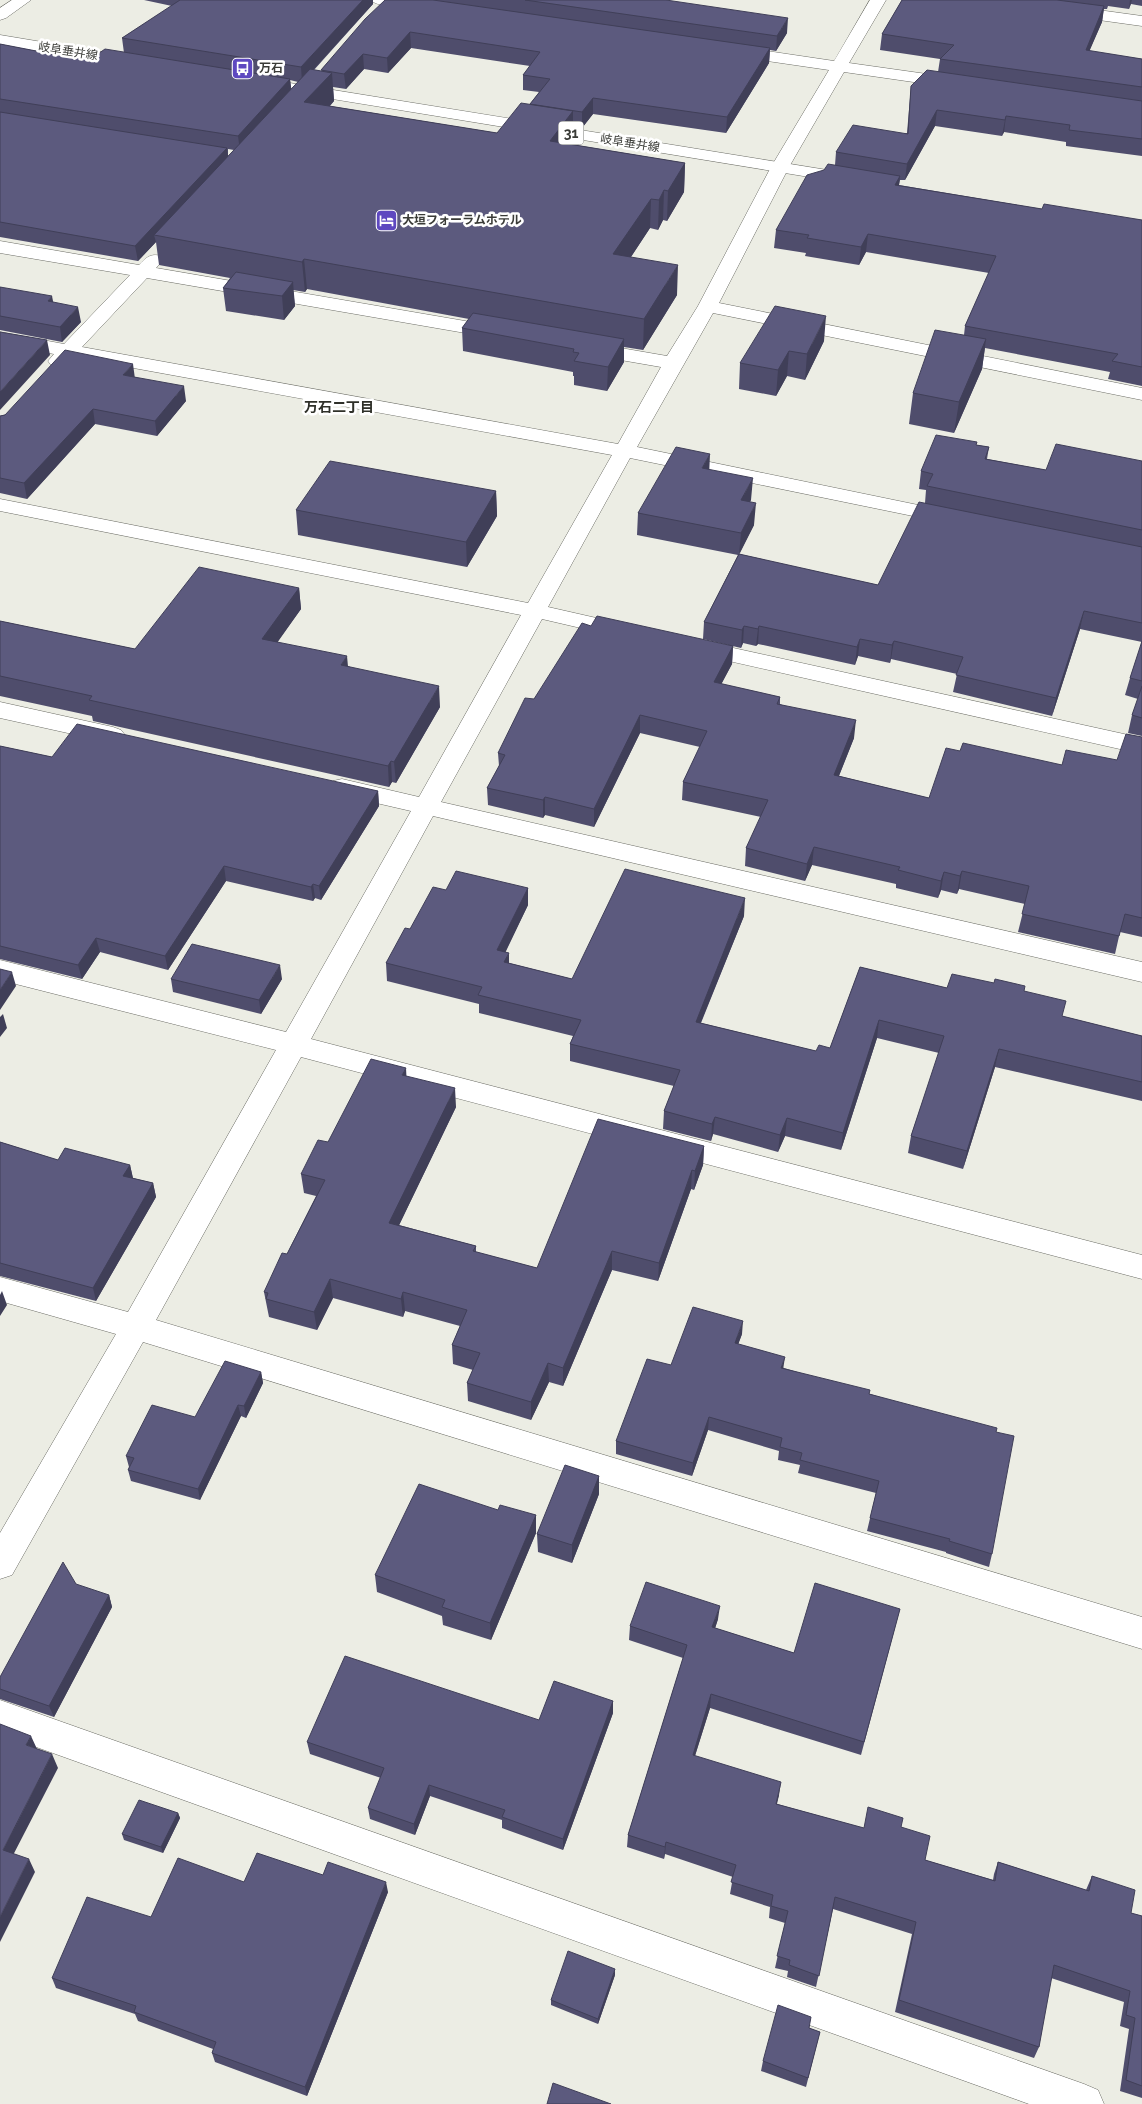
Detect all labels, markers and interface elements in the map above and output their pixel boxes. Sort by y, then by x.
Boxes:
street label: 岐阜垂井線 [37,39,99,63]
bus stop icon: 万石 [231,56,255,80]
place label: 万石 [259,61,283,75]
road number: 31 [558,122,584,144]
street label: 岐阜垂井線 [599,131,661,155]
hotel icon: 大垣フォーラムホテル [374,208,398,232]
place label: 大垣フォーラムホテル [402,213,522,227]
district label: 万石二丁目 [304,399,374,415]

